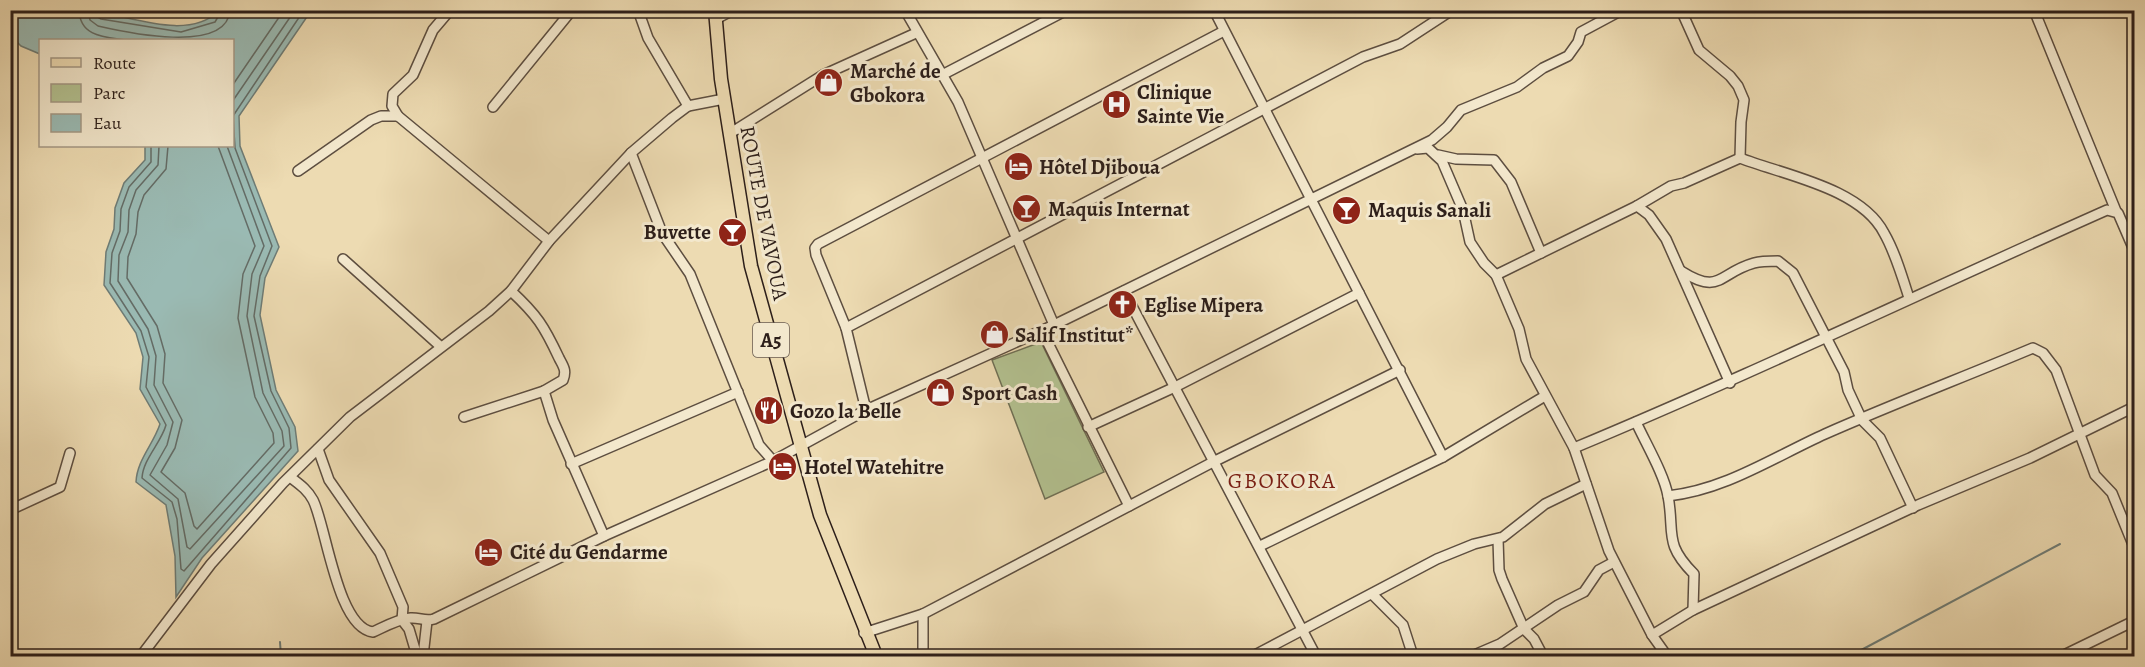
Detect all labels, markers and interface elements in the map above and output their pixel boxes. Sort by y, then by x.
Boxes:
legend [39,39,234,147]
text: Route [93,51,136,75]
place label: Marché de Gbokora [850,57,941,109]
shop icon: Marché de Gbokora [813,67,845,99]
place label: Clinique Sainte Vie [1137,78,1225,130]
text: Parc [93,81,125,105]
hospital icon: Clinique Sainte Vie [1100,88,1132,120]
text: Eau [93,111,122,135]
street label: ROUTE DE VAVOUA [733,123,795,303]
hotel icon: Hôtel Djiboua [1002,151,1034,183]
place label: Hôtel Djiboua [1039,153,1161,181]
bar icon: Maquis Internat [1011,193,1043,225]
bar icon: Maquis Sanali [1331,194,1363,226]
place label: Maquis Internat [1048,195,1190,223]
place label: Maquis Sanali [1368,196,1491,224]
bar icon: Buvette [716,216,748,248]
place label: Buvette [644,218,711,246]
church icon: Eglise Mipera [1107,289,1139,321]
place label: Eglise Mipera [1144,291,1264,319]
shop icon: Salif Institut* [978,319,1010,351]
place label: Salif Institut* [1015,321,1134,349]
road number: A5 [753,323,789,357]
shop icon: Sport Cash [925,377,957,409]
place label: Sport Cash [962,379,1058,407]
restaurant icon: Gozo la Belle [753,395,785,427]
place label: Gozo la Belle [790,397,901,425]
hotel icon: Hotel Watehitre [767,451,799,483]
place label: Hotel Watehitre [804,453,944,481]
district label: GBOKORA [1228,466,1336,496]
hotel icon: Cité du Gendarme [473,536,505,568]
place label: Cité du Gendarme [510,538,668,566]

